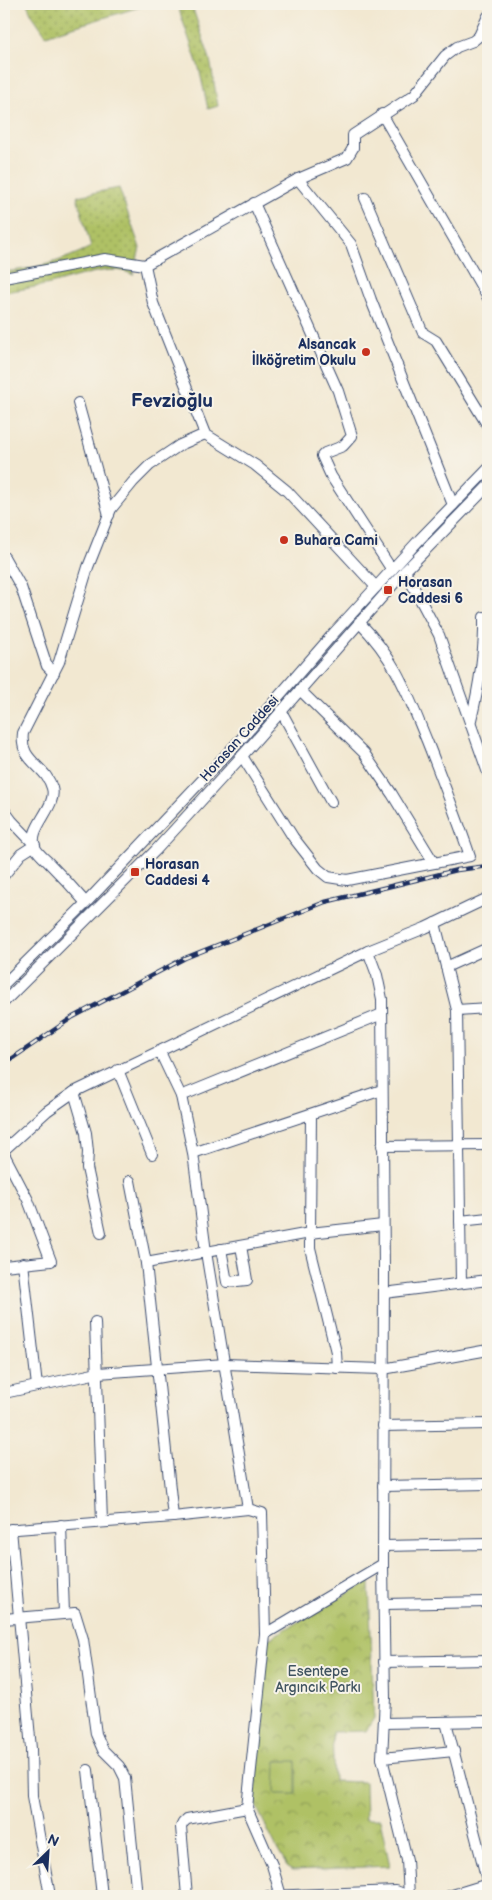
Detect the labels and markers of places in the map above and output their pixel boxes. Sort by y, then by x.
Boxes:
place label: Alsancak İlköğretim Okulu [252,336,357,369]
marker: Alsancak İlköğretim Okulu [360,346,372,358]
place label: Buhara Cami [294,532,378,549]
marker: Buhara Cami [278,534,290,546]
place label: Horasan Caddesi 6 [398,574,463,607]
marker: Horasan Caddesi 6 [382,584,394,596]
place label: Horasan Caddesi 4 [145,856,210,889]
marker: Horasan Caddesi 4 [129,866,141,878]

